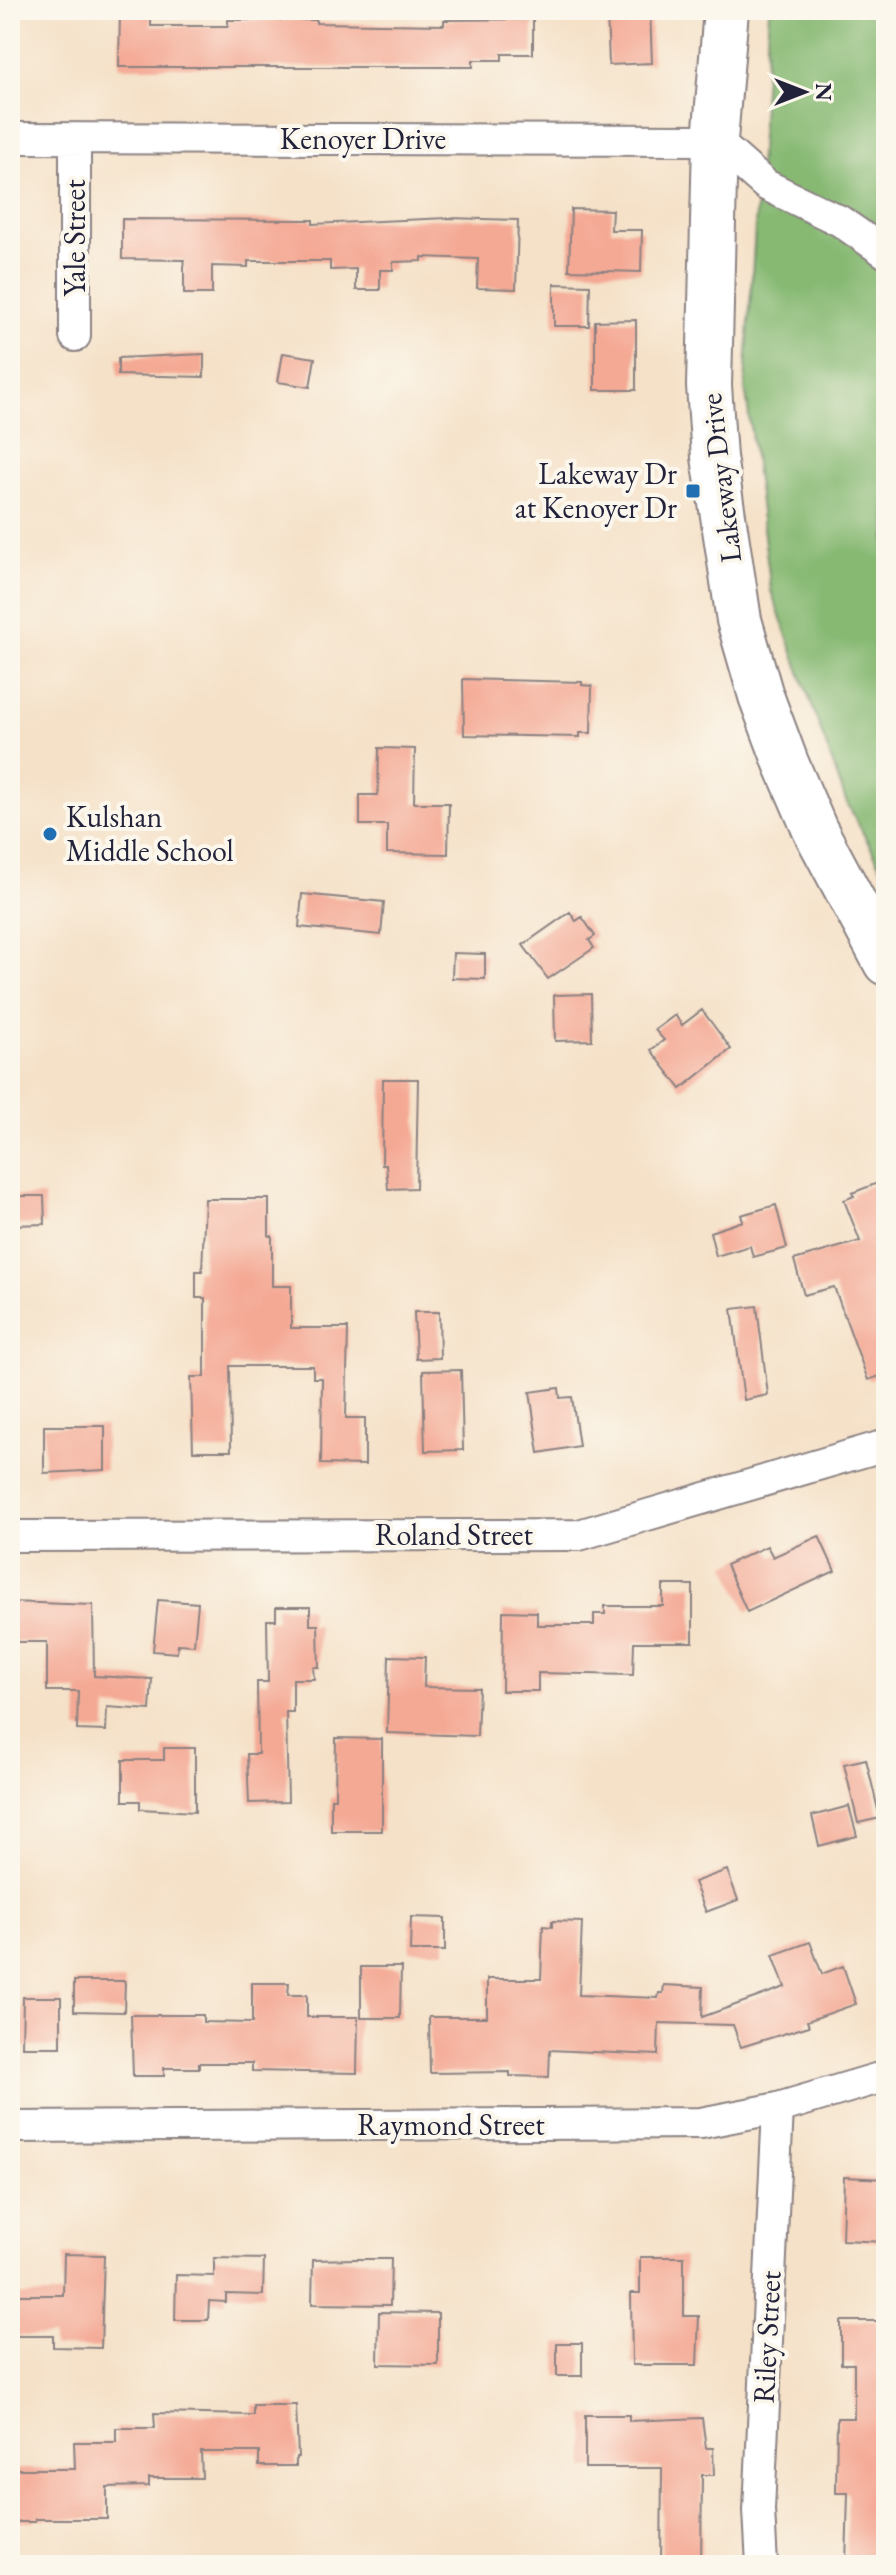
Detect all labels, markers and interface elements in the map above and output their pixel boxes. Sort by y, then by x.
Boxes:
north arrow [764,52,844,132]
text: N [809,83,838,101]
street label: Kenoyer Drive [280,119,446,158]
street label: Yale Street [55,179,94,297]
street label: Lakeway Drive [691,391,750,565]
place label: Lakeway Dr at Kenoyer Dr [515,454,677,527]
marker: Lakeway Dr at Kenoyer Dr [684,482,702,500]
place label: Kulshan Middle School [66,797,234,870]
marker: Kulshan Middle School [41,825,59,843]
street label: Roland Street [375,1515,534,1554]
street label: Raymond Street [357,2105,545,2144]
street label: Riley Street [744,2269,789,2404]

